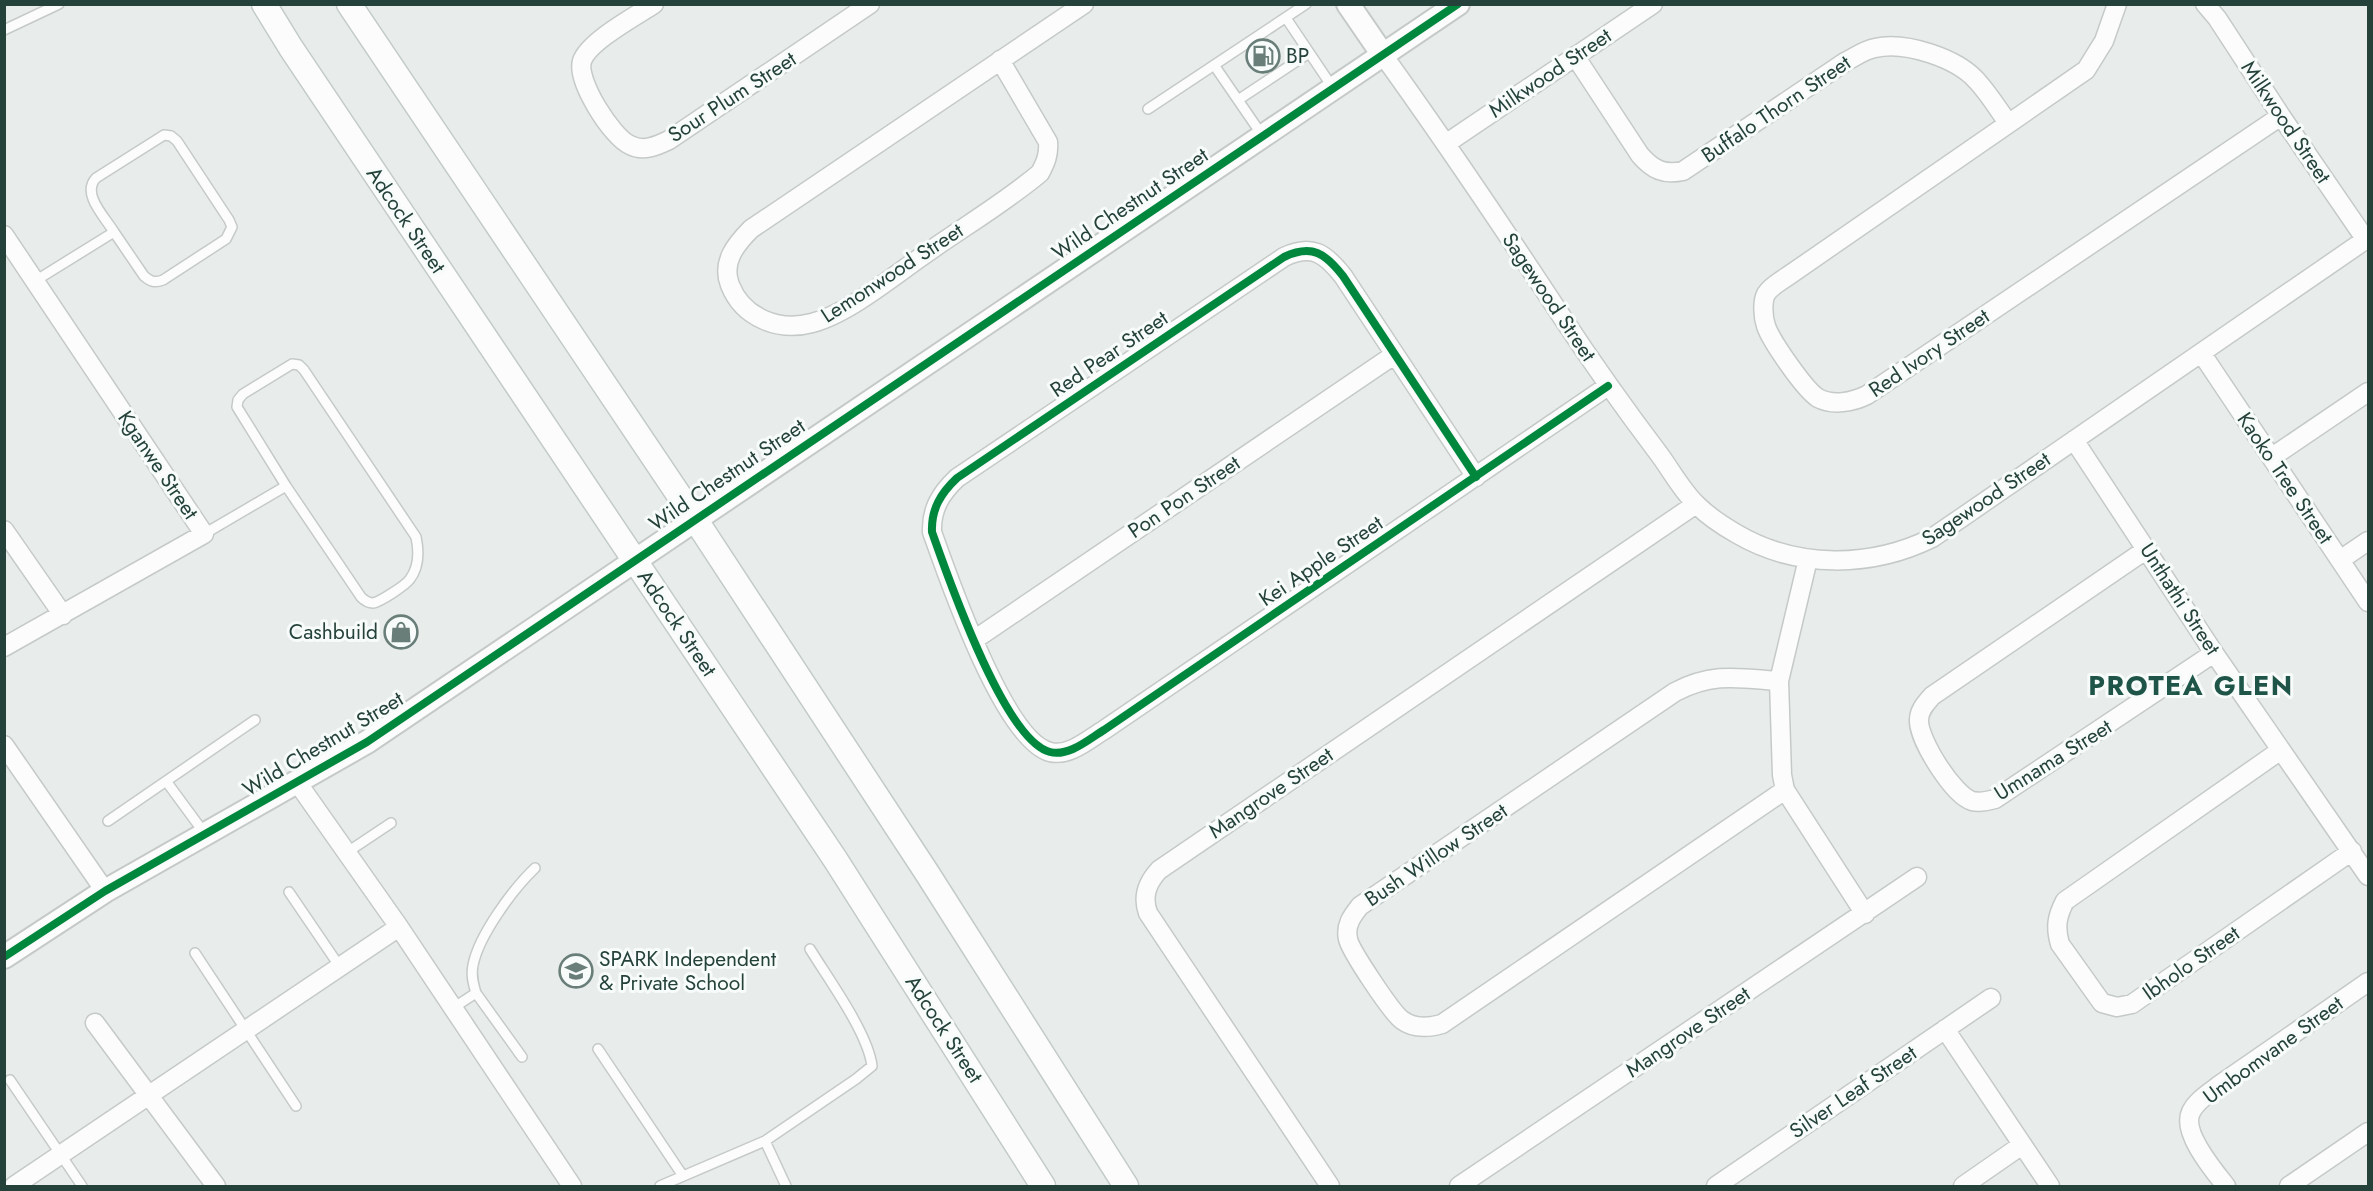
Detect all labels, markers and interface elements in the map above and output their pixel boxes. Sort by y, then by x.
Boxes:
street label: Milkwood Street [1483,21,1617,125]
fuel station icon: BP [1245,38,1281,74]
place label: BP [1286,41,1309,71]
street label: Sour Plum Street [662,44,802,150]
street label: Buffalo Thorn Street [1695,48,1857,170]
street label: Milkwood Street [2234,55,2338,189]
street label: Wild Chestnut Street [1046,141,1214,267]
street label: Adcock Street [359,161,453,279]
street label: Lemonwood Street [815,216,969,330]
street label: Sagewood Street [1495,227,1603,367]
street label: Red Ivory Street [1863,301,1995,405]
street label: Red Pear Street [1044,303,1174,405]
street label: Kganwe Street [110,405,206,525]
street label: Kaoko Tree Street [2230,406,2340,550]
street label: Wild Chestnut Street [643,412,811,538]
street label: Sagewood Street [1916,445,2056,553]
street label: Pon Pon Street [1122,448,1246,546]
street label: Kei Apple Street [1253,508,1389,614]
street label: Unthathi Street [2132,537,2228,661]
street label: Adcock Street [630,564,724,682]
shop icon: Cashbuild [383,614,419,650]
place label: Cashbuild [289,617,378,647]
district label: PROTEA GLEN [2088,666,2294,705]
street label: Wild Chestnut Street [237,684,409,804]
street label: Umnama Street [1988,712,2118,808]
street label: Mangrove Street [1203,740,1339,846]
street label: Bush Willow Street [1359,796,1513,914]
street label: Ibholo Street [2136,919,2246,1007]
place label: SPARK Independent & Private School [599,944,776,998]
school or university icon: SPARK Independent & Private School [558,953,594,989]
street label: Adcock Street [898,969,990,1089]
street label: Mangrove Street [1620,979,1756,1085]
street label: Umbomvane Street [2197,989,2349,1111]
street label: Silver Leaf Street [1783,1038,1923,1146]

